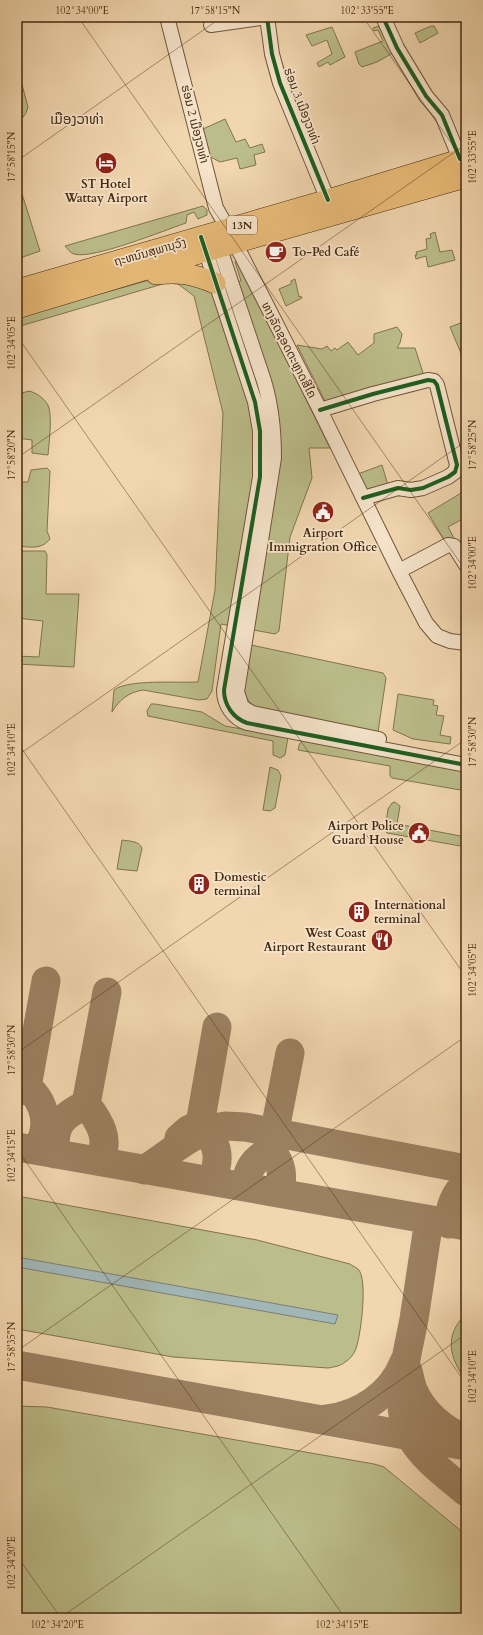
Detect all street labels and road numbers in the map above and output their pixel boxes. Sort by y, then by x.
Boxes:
street label: ຮ່ອມ 3 ເມືອງວາທ່າ [280,66,324,146]
street label: ຮ່ອມ 2 ເມືອງວາທ່າ [177,83,213,165]
road number: 13N [227,216,257,234]
street label: ຖະຫນົນສຸພານຸວົງ [112,234,188,270]
street label: ທາງລັດຊອດຕະຫຼາດສີໄຄ [258,299,320,401]

